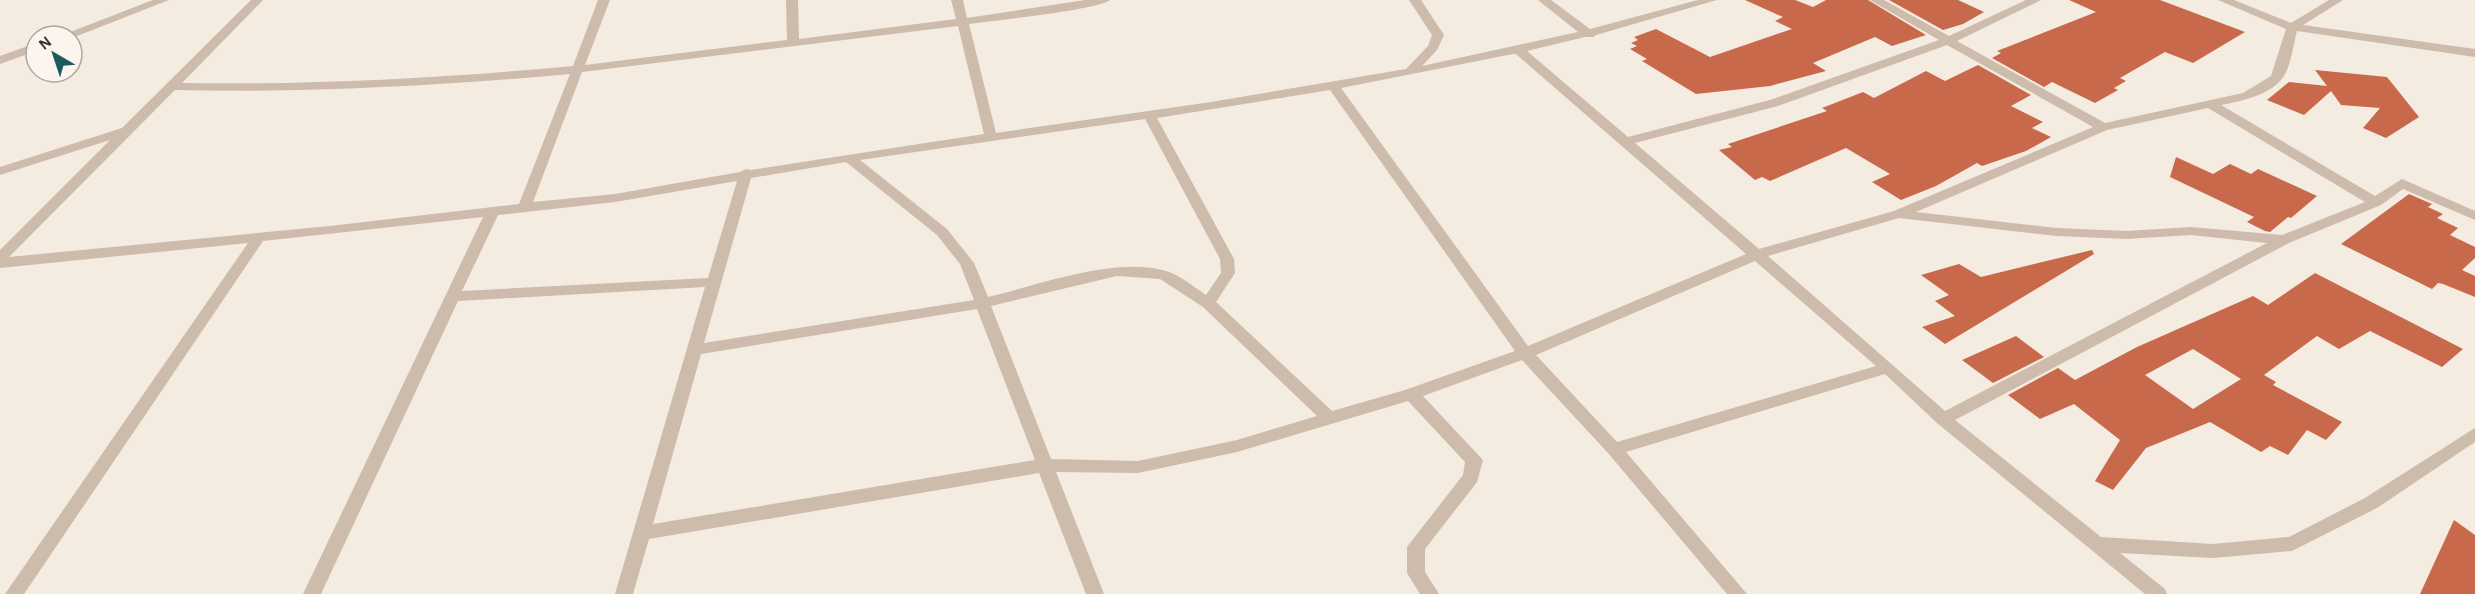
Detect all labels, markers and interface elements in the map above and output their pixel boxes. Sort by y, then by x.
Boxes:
north arrow [24,24,84,84]
text: N [36,33,55,53]

